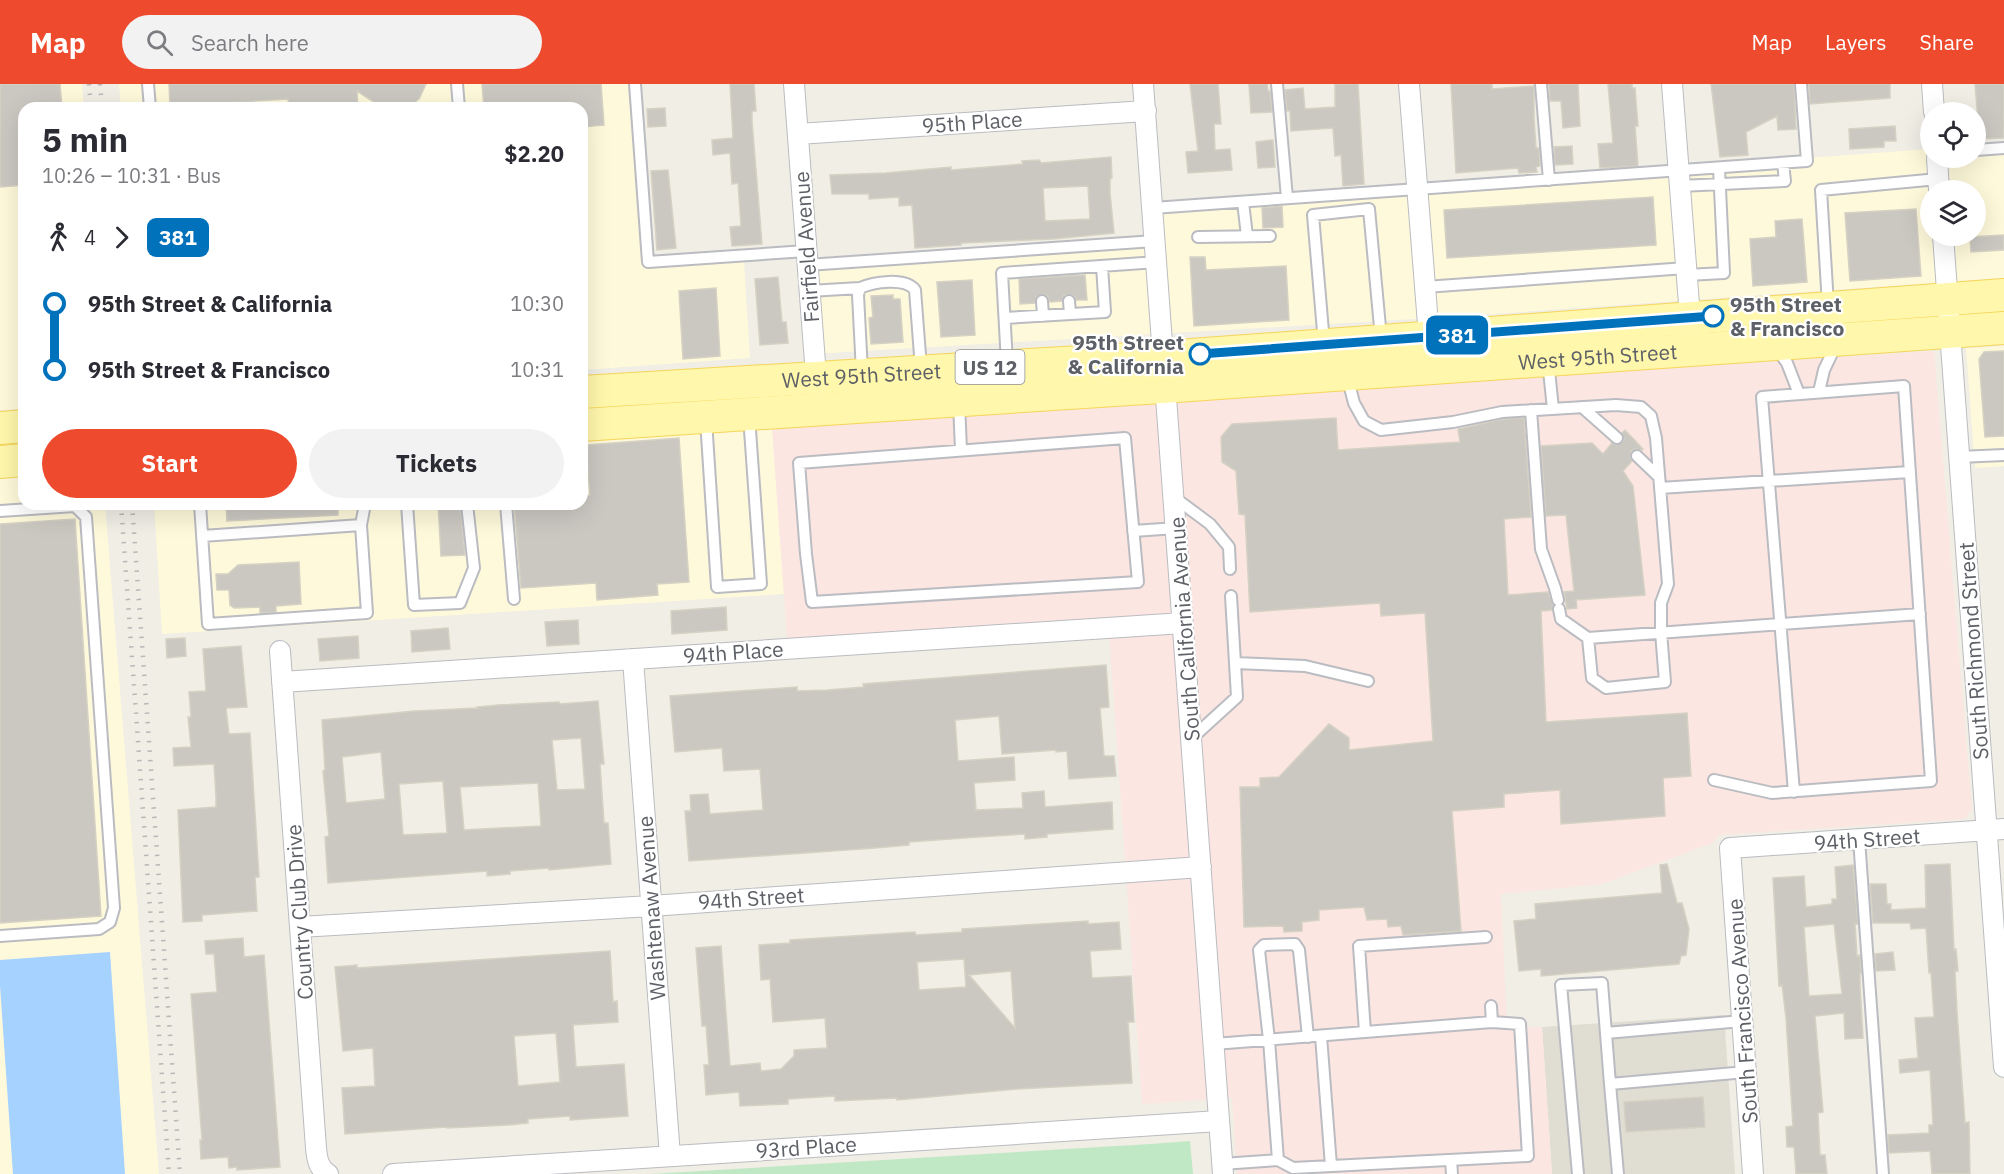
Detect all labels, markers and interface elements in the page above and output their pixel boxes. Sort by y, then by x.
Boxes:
search box [122,15,542,69]
text: Map [30,24,86,61]
icon: search [143,26,176,59]
text: Search here [191,28,309,57]
text: Map [1752,28,1792,56]
text: Layers [1825,28,1887,56]
text: Share [1920,28,1974,56]
map controls [1920,102,1986,246]
button: locate [1920,102,1986,168]
street label: 95th Place [921,105,1023,139]
text: 5 min [42,118,128,161]
text: $2.20 [504,139,564,168]
text: 10:26 – 10:31 · Bus [42,162,221,189]
street label: Fairfield Avenue [787,170,825,324]
button: layers [1920,180,1986,246]
icon: walk [42,221,75,254]
icon: forward [105,221,138,254]
text: 381 [159,223,197,251]
text: 4 [84,224,96,251]
text: 95th Street & California [88,289,332,318]
text: 10:30 [510,290,564,317]
place label: 95th Street & Francisco [1730,290,1845,342]
marker: 95th Street & Francisco [1702,305,1724,327]
line badge: 381 [1422,316,1492,354]
text: 381 [1438,321,1476,349]
place label: 95th Street & California [1068,328,1184,380]
street label: West 95th Street [1517,337,1678,376]
marker: 95th Street & California [1189,343,1211,365]
road number: US 12 [956,350,1024,384]
text: 95th Street & Francisco [88,355,330,384]
text: 10:31 [510,356,564,383]
street label: West 95th Street [781,356,942,394]
button: Start [42,429,297,498]
button: Tickets [309,429,564,498]
street label: South California Avenue [1162,516,1206,742]
street label: South Richmond Street [1951,541,1995,761]
street label: 94th Place [682,635,784,669]
street label: Washtenaw Avenue [631,815,671,1001]
street label: 94th Street [1813,821,1921,857]
street label: Country Club Drive [279,823,319,1001]
street label: 94th Street [697,880,805,916]
street label: South Francisco Avenue [1720,898,1764,1124]
street label: 93rd Place [754,1129,858,1165]

